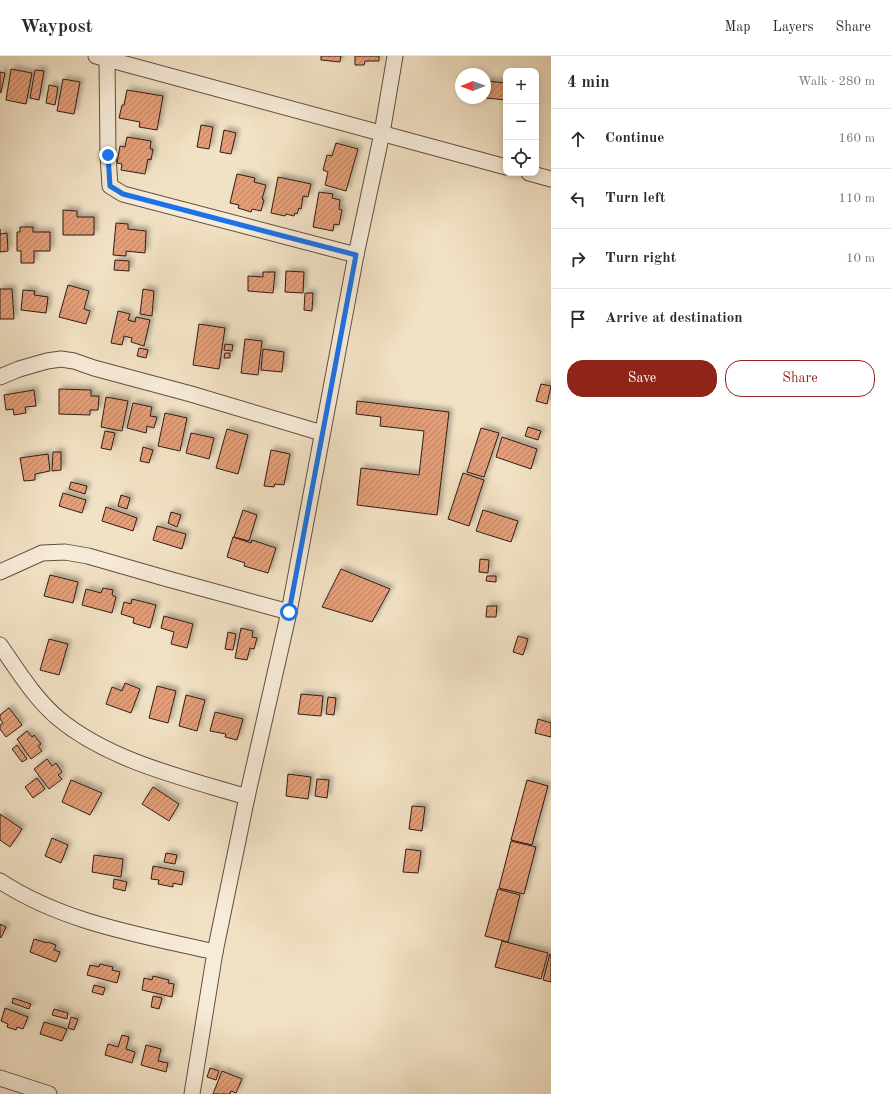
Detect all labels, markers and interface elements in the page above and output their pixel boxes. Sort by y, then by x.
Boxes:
text: Waypost [20,18,93,37]
text: Map [725,20,751,34]
text: Layers [773,20,814,34]
text: Share [836,20,871,34]
north arrow [455,68,491,104]
map controls [503,68,539,176]
button: + [503,68,539,104]
text: 4 min [567,74,610,91]
text: Walk · 280 m [798,75,875,88]
button: − [503,104,539,140]
icon: ahead [567,128,589,150]
text: Continue [605,131,664,146]
text: 160 m [838,132,875,145]
button: locate [503,140,539,176]
route end [99,146,117,164]
icon: left [567,188,589,210]
text: Turn left [605,191,665,206]
text: 110 m [838,192,875,205]
icon: right [567,248,589,270]
text: Turn right [605,251,676,266]
text: 10 m [846,252,875,265]
icon: arrive [567,308,589,330]
text: Arrive at destination [605,311,743,326]
button: Save [567,360,717,397]
button: Share [725,360,875,397]
route start [280,603,298,621]

